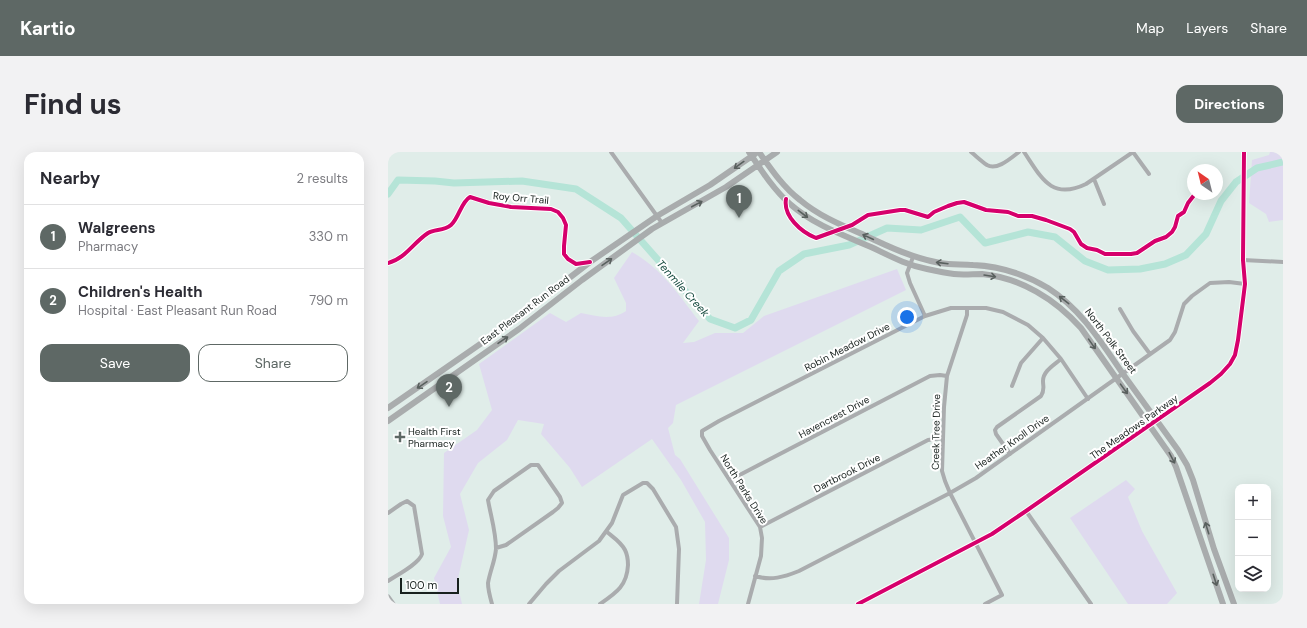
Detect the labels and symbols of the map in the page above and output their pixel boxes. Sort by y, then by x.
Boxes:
one-way arrow [734,161,745,169]
north arrow [1187,164,1223,200]
pin: 1 [726,185,752,218]
street label: Roy Orr Trail [493,189,549,207]
one-way arrow [691,200,703,207]
one-way arrow [798,210,809,218]
one-way arrow [863,233,875,241]
water label: Tenmile Creek [654,257,713,320]
one-way arrow [601,258,612,266]
one-way arrow [936,259,949,267]
street label: East Pleasant Run Road [478,272,572,348]
one-way arrow [983,272,996,280]
one-way arrow [1058,295,1069,304]
street label: North Polk Street [1082,306,1140,376]
your location [897,307,917,327]
street label: Robin Meadow Drive [802,320,892,374]
one-way arrow [497,336,508,344]
one-way arrow [1088,338,1096,349]
pin: 2 [436,374,462,407]
one-way arrow [417,381,428,389]
one-way arrow [1120,383,1128,394]
street label: The Meadows Parkway [1087,391,1181,462]
street label: Havencrest Drive [796,393,872,441]
street label: Creek Tree Drive [929,394,943,470]
street label: Heather Knoll Drive [972,411,1052,473]
place label: Health First Pharmacy [408,425,461,450]
marker: Health First Pharmacy [395,432,405,442]
street label: Dartbrook Drive [812,451,883,495]
street label: North Parks Drive [717,452,771,527]
one-way arrow [1168,452,1176,464]
one-way arrow [1203,521,1210,534]
one-way arrow [1212,574,1219,587]
scale bar [400,576,459,595]

